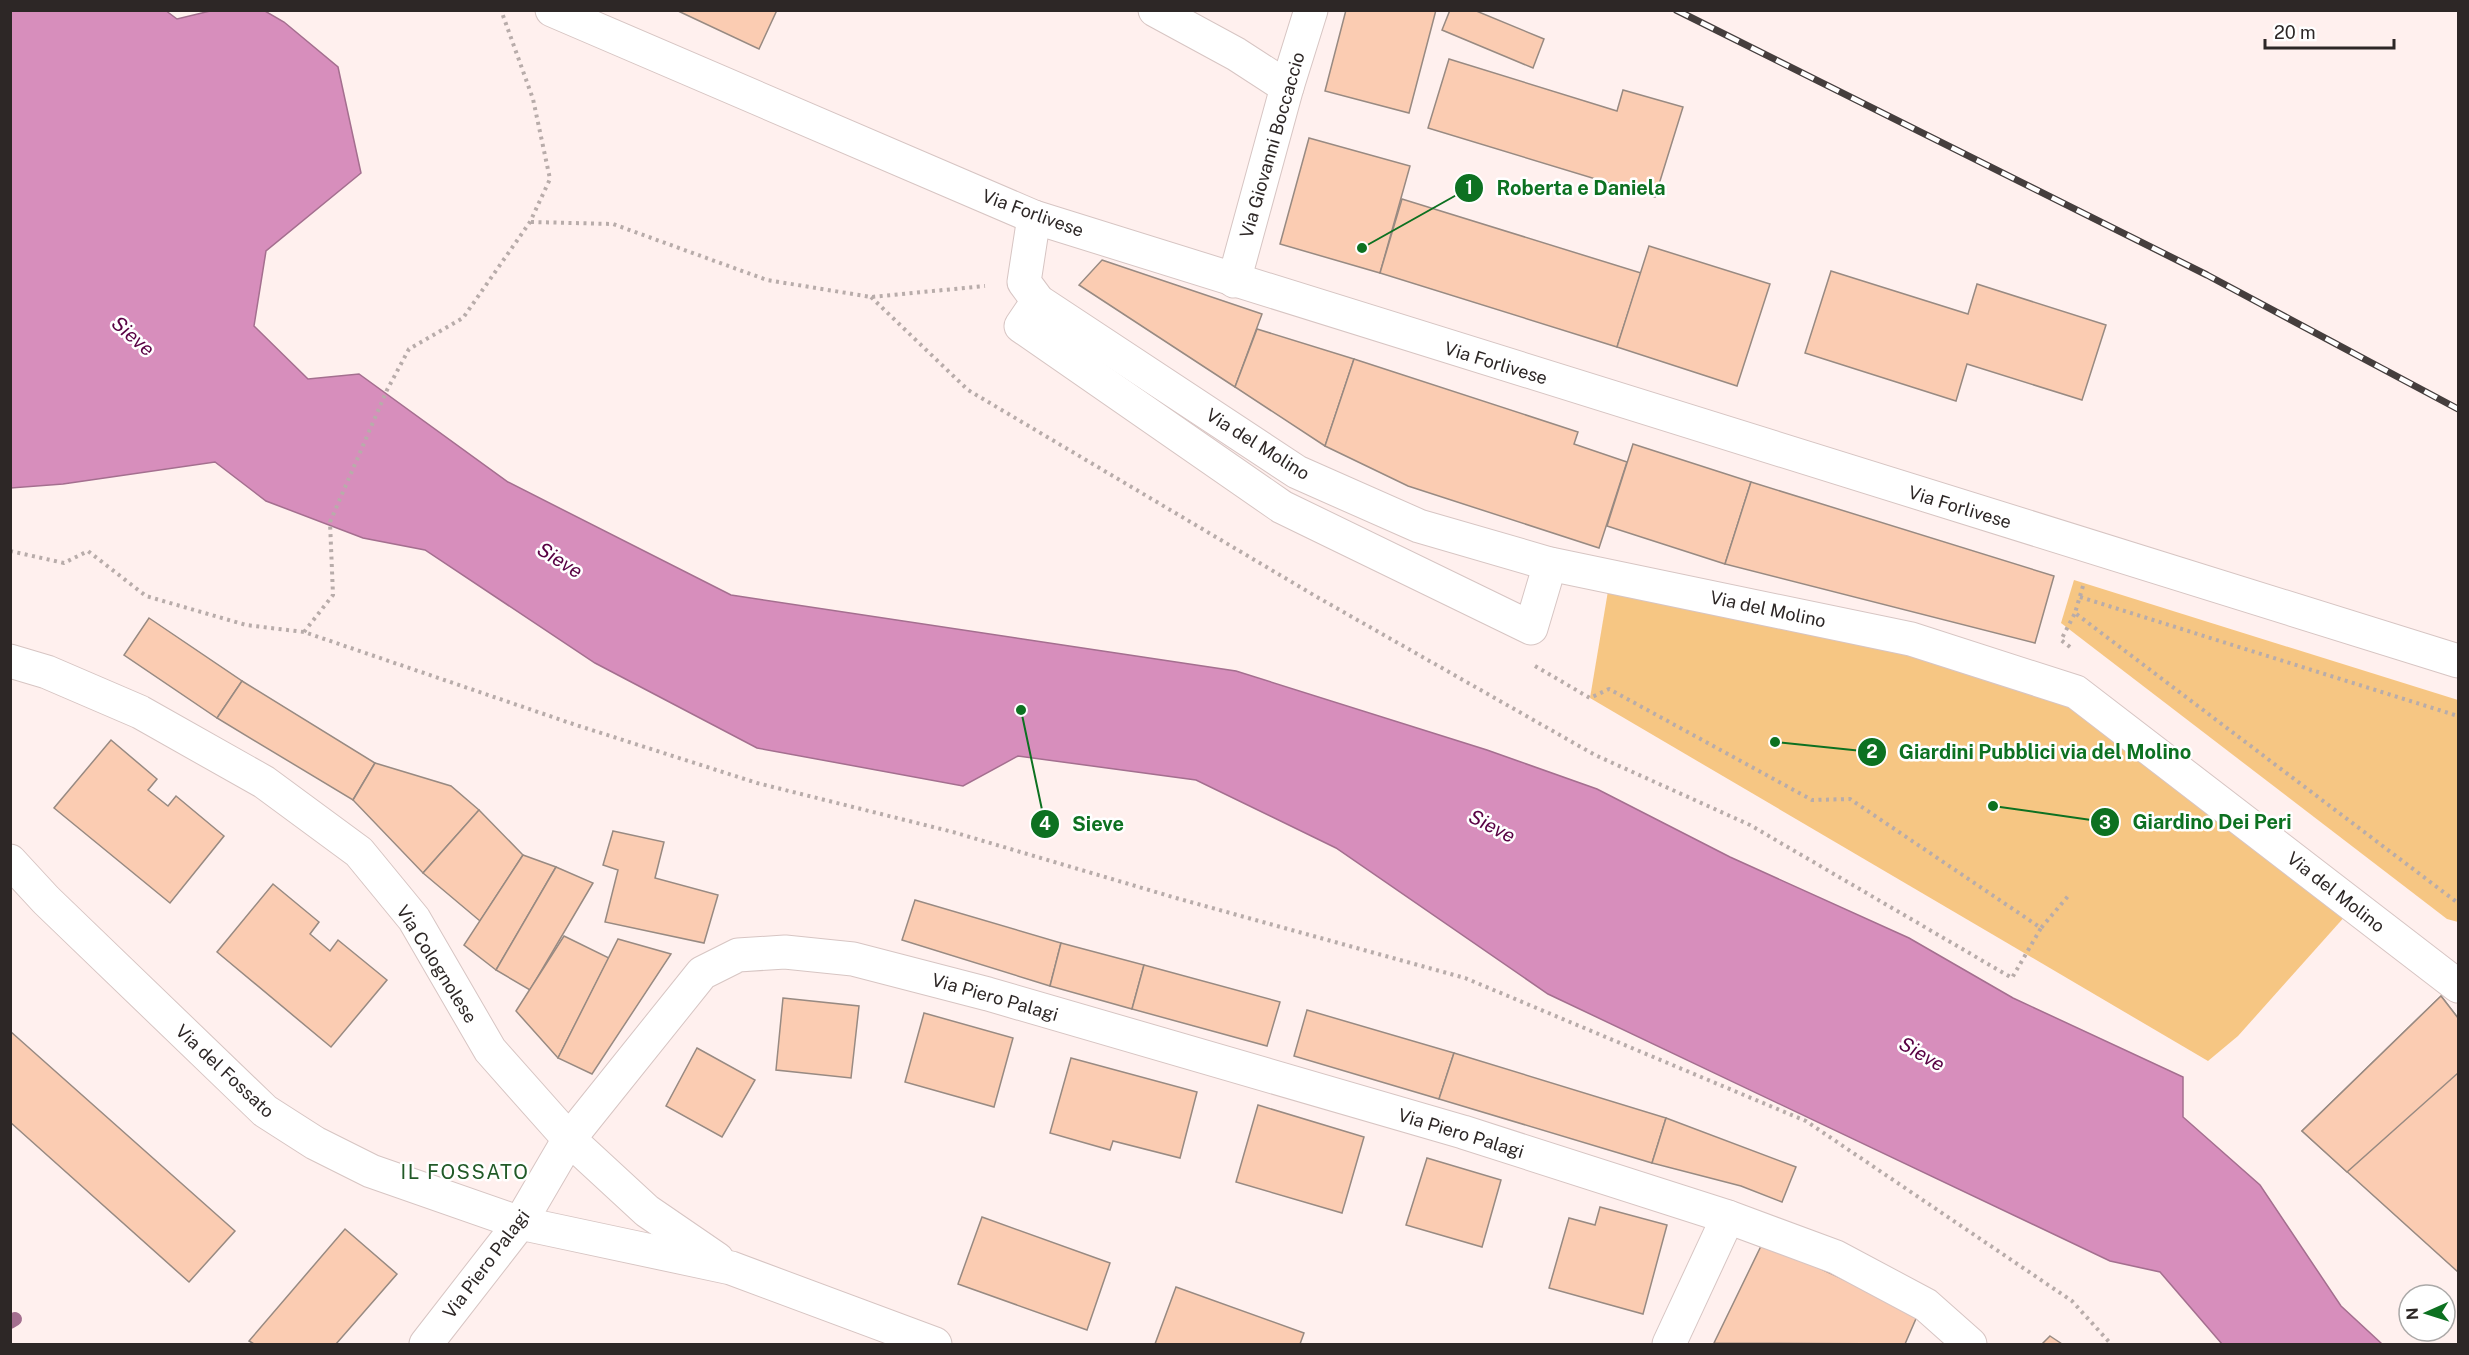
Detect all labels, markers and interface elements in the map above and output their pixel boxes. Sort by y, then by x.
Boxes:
scale bar [2265,12,2394,50]
text: 20 m [2274,22,2316,43]
street label: Via Giovanni Boccaccio [1235,50,1309,240]
callout: Roberta e Daniela [1454,169,1677,207]
text: Roberta e Daniela [1496,176,1666,200]
text: 1 [1465,177,1473,198]
street label: Via Forlivese [979,185,1087,241]
water label: Sieve [107,311,159,361]
street label: Via Forlivese [1442,337,1550,389]
street label: Via del Molino [1202,404,1314,484]
street label: Via Forlivese [1906,481,2014,533]
water label: Sieve [533,537,587,583]
street label: Via del Molino [1708,586,1828,632]
callout: Giardini Pubblici via del Molino [1857,733,2203,771]
text: Giardini Pubblici via del Molino [1899,740,2191,764]
text: 2 [1866,741,1878,762]
callout: Giardino Dei Peri [2090,803,2303,841]
water label: Sieve [1465,804,1519,848]
callout: Sieve [1030,805,1136,843]
text: Giardino Dei Peri [2132,810,2292,834]
text: Sieve [1072,812,1124,836]
text: 3 [2099,812,2111,833]
text: 4 [1039,813,1051,834]
street label: Via del Molino [2283,847,2389,937]
street label: Via Colognolese [392,901,482,1027]
street label: Via Piero Palagi [929,969,1061,1025]
street label: Via del Fossato [172,1020,278,1122]
water label: Sieve [1895,1031,1949,1077]
street label: Via Piero Palagi [1396,1104,1526,1162]
district label: IL FOSSATO [400,1160,530,1184]
street label: Via Piero Palagi [438,1206,534,1322]
north arrow [2397,1283,2457,1343]
text: N [2403,1307,2422,1321]

